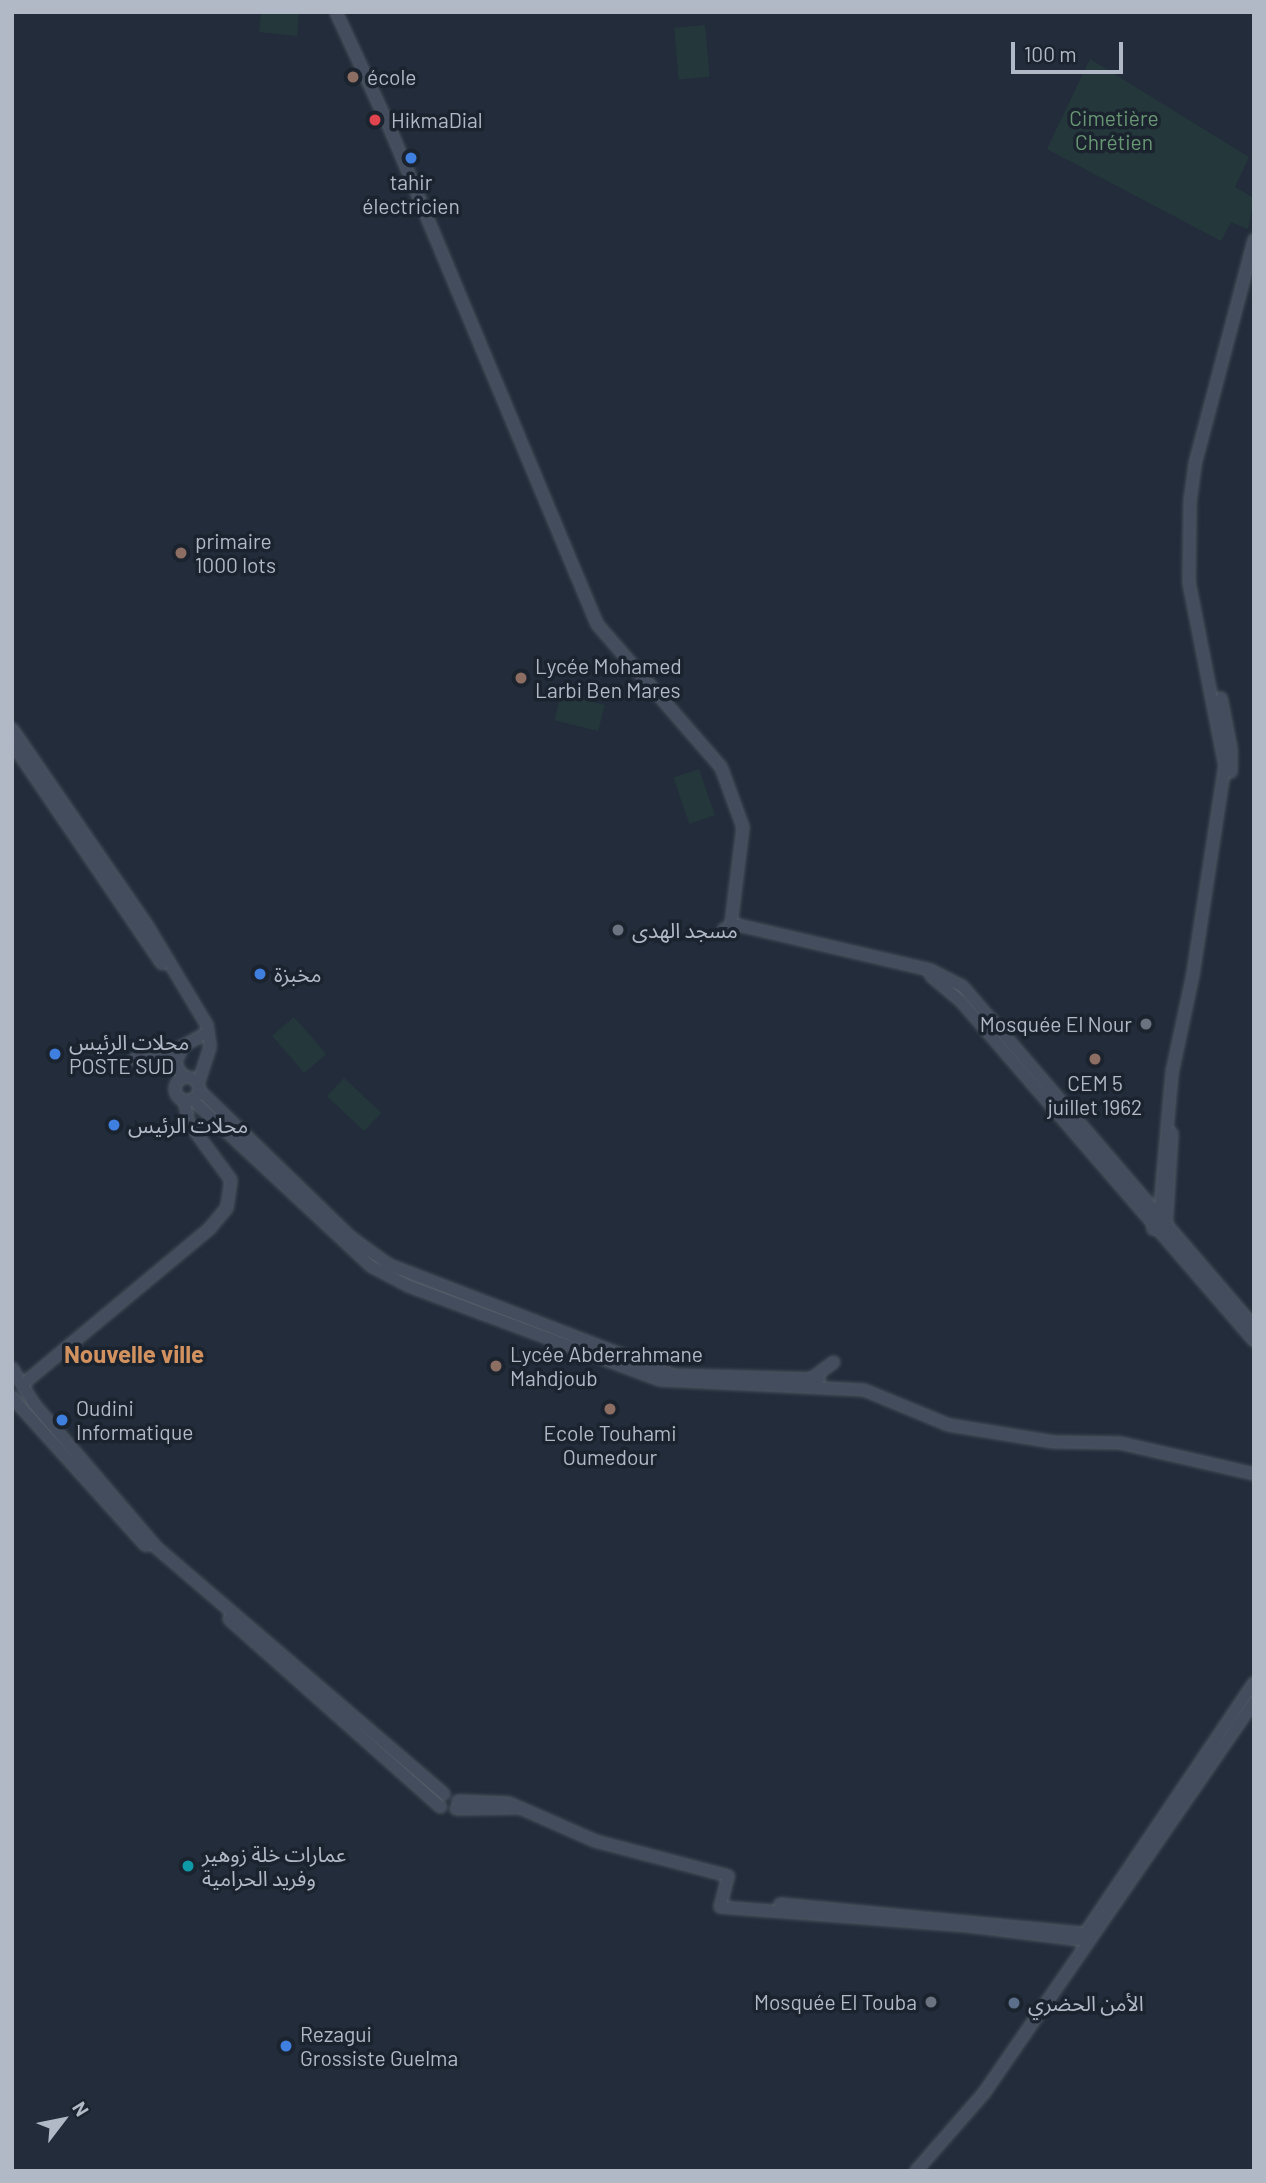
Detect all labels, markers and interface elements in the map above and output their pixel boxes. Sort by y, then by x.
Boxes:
scale bar [1014,28,1126,72]
text: 100 m [1024,41,1077,66]
place label: école [367,64,417,90]
marker: école [345,69,361,85]
park label: Cimetière Chrétien [1069,105,1159,155]
place label: HikmaDial [391,107,483,133]
marker: HikmaDial [365,110,385,130]
marker: tahir électricien [403,150,419,166]
place label: tahir électricien [362,169,460,219]
place label: primaire 1000 lots [195,528,276,578]
marker: primaire 1000 lots [173,545,189,561]
place label: Lycée Mohamed Larbi Ben Mares [535,653,682,703]
marker: Lycée Mohamed Larbi Ben Mares [513,670,529,686]
place label: مسجد الهدى [632,917,738,943]
marker: مسجد الهدى [610,922,626,938]
place label: مخبزة [274,961,322,987]
marker: مخبزة [252,966,268,982]
place label: Mosquée El Nour [980,1011,1132,1037]
marker: Mosquée El Nour [1138,1016,1154,1032]
place label: محلات الرئيس POSTE SUD [69,1029,189,1079]
marker: محلات الرئيس POSTE SUD [47,1046,63,1062]
marker: CEM 5 juillet 1962 [1087,1051,1103,1067]
place label: CEM 5 juillet 1962 [1048,1070,1142,1120]
place label: محلات الرئيس [128,1112,248,1138]
marker: محلات الرئيس [106,1117,122,1133]
district label: Nouvelle ville [64,1340,204,1368]
place label: Lycée Abderrahmane Mahdjoub [510,1341,703,1391]
marker: Lycée Abderrahmane Mahdjoub [488,1358,504,1374]
place label: Oudini Informatique [76,1395,193,1445]
marker: Ecole Touhami Oumedour [602,1401,618,1417]
marker: Oudini Informatique [54,1412,70,1428]
place label: Ecole Touhami Oumedour [543,1420,677,1470]
place label: عمارات خلة زوهير وفريد الحرامية [202,1841,346,1891]
marker: عمارات خلة زوهير وفريد الحرامية [180,1858,196,1874]
place label: Mosquée El Touba [754,1989,917,2015]
place label: الأمن الحضري [1028,1990,1144,2016]
marker: Mosquée El Touba [923,1994,939,2010]
marker: الأمن الحضري [1006,1995,1022,2011]
place label: Rezagui Grossiste Guelma [300,2021,458,2071]
marker: Rezagui Grossiste Guelma [278,2038,294,2054]
north arrow [28,2085,98,2155]
text: N [68,2097,94,2120]

